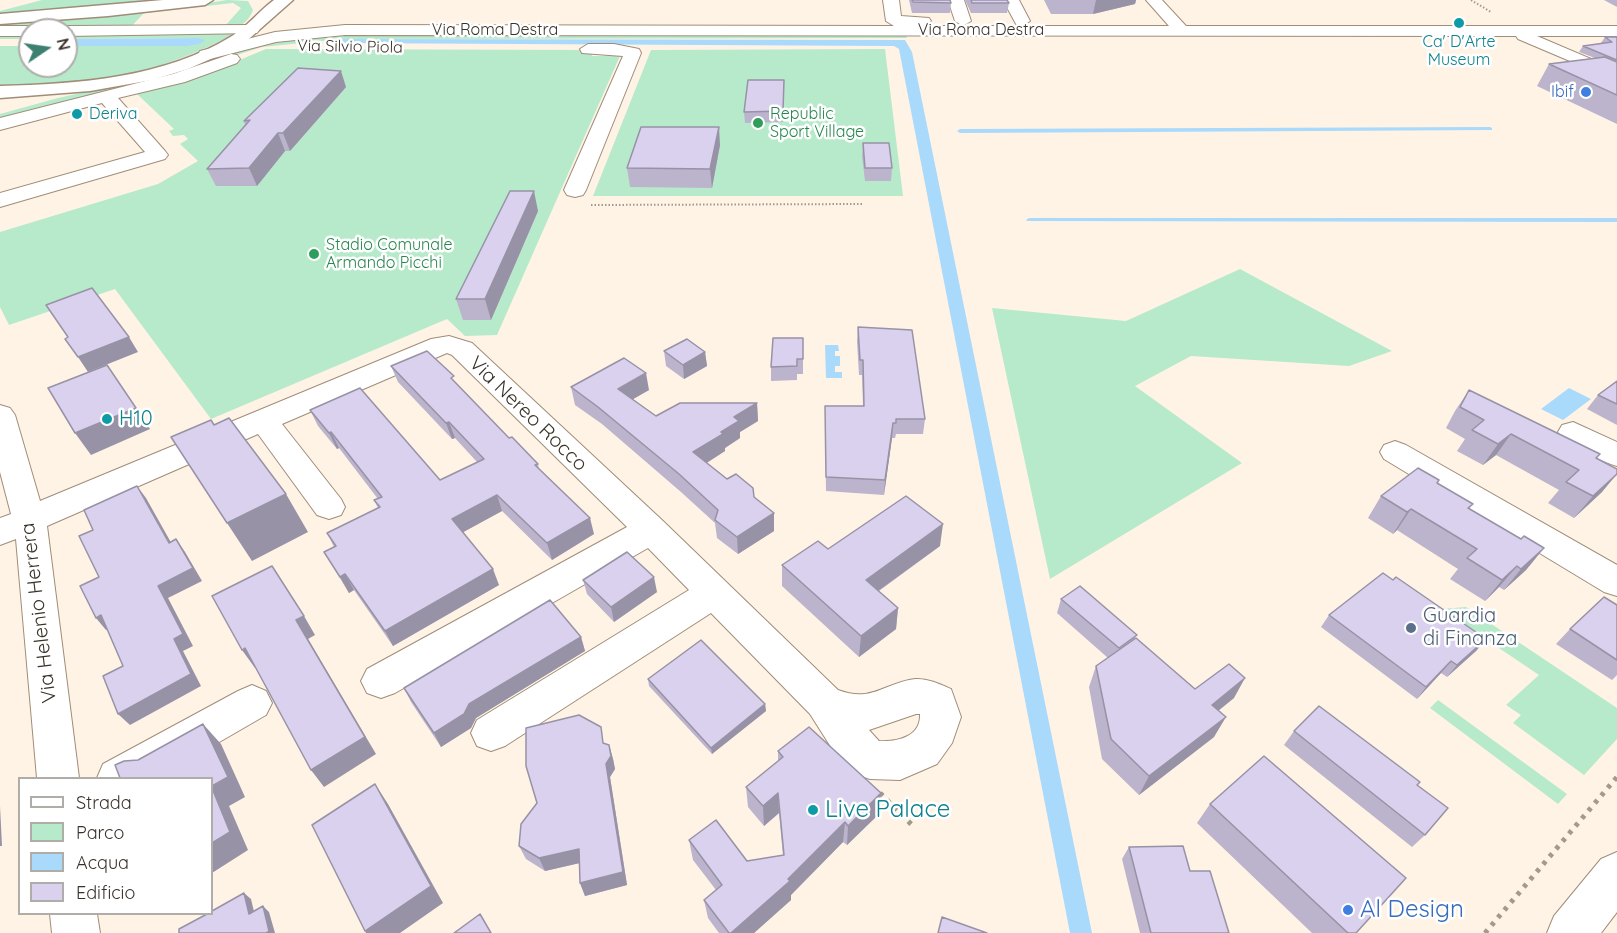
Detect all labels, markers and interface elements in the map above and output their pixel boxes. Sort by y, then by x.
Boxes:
marker: Ca' D'Arte Museum [1452,16,1466,30]
north arrow [18,18,78,78]
street label: Via Roma Destra [432,20,558,40]
street label: Via Roma Destra [918,20,1044,40]
place label: Ca' D'Arte Museum [1422,32,1496,70]
text: N [53,36,75,52]
street label: Via Silvio Piola [297,36,403,58]
place label: Ibif [1551,82,1574,102]
marker: Ibif [1579,85,1593,99]
place label: Deriva [89,104,137,124]
place label: Republic Sport Village [770,104,864,142]
marker: Deriva [70,107,84,121]
marker: Republic Sport Village [751,116,765,130]
place label: Stadio Comunale Armando Picchi [326,235,453,273]
marker: Stadio Comunale Armando Picchi [307,247,321,261]
street label: Via Nereo Rocco [464,351,592,477]
place label: H10 [119,407,153,431]
marker: H10 [100,412,114,426]
street label: Via Helenio Herrera [16,521,62,705]
place label: Guardia di Finanza [1423,604,1517,651]
marker: Guardia di Finanza [1404,621,1418,635]
legend [18,777,213,915]
text: Strada [76,791,132,814]
place label: Live Palace [825,796,950,824]
marker: Live Palace [806,803,820,817]
text: Parco [76,821,124,844]
text: Acqua [76,851,129,874]
text: Edificio [76,881,135,904]
place label: Al Design [1360,896,1464,924]
marker: Al Design [1341,903,1355,917]

